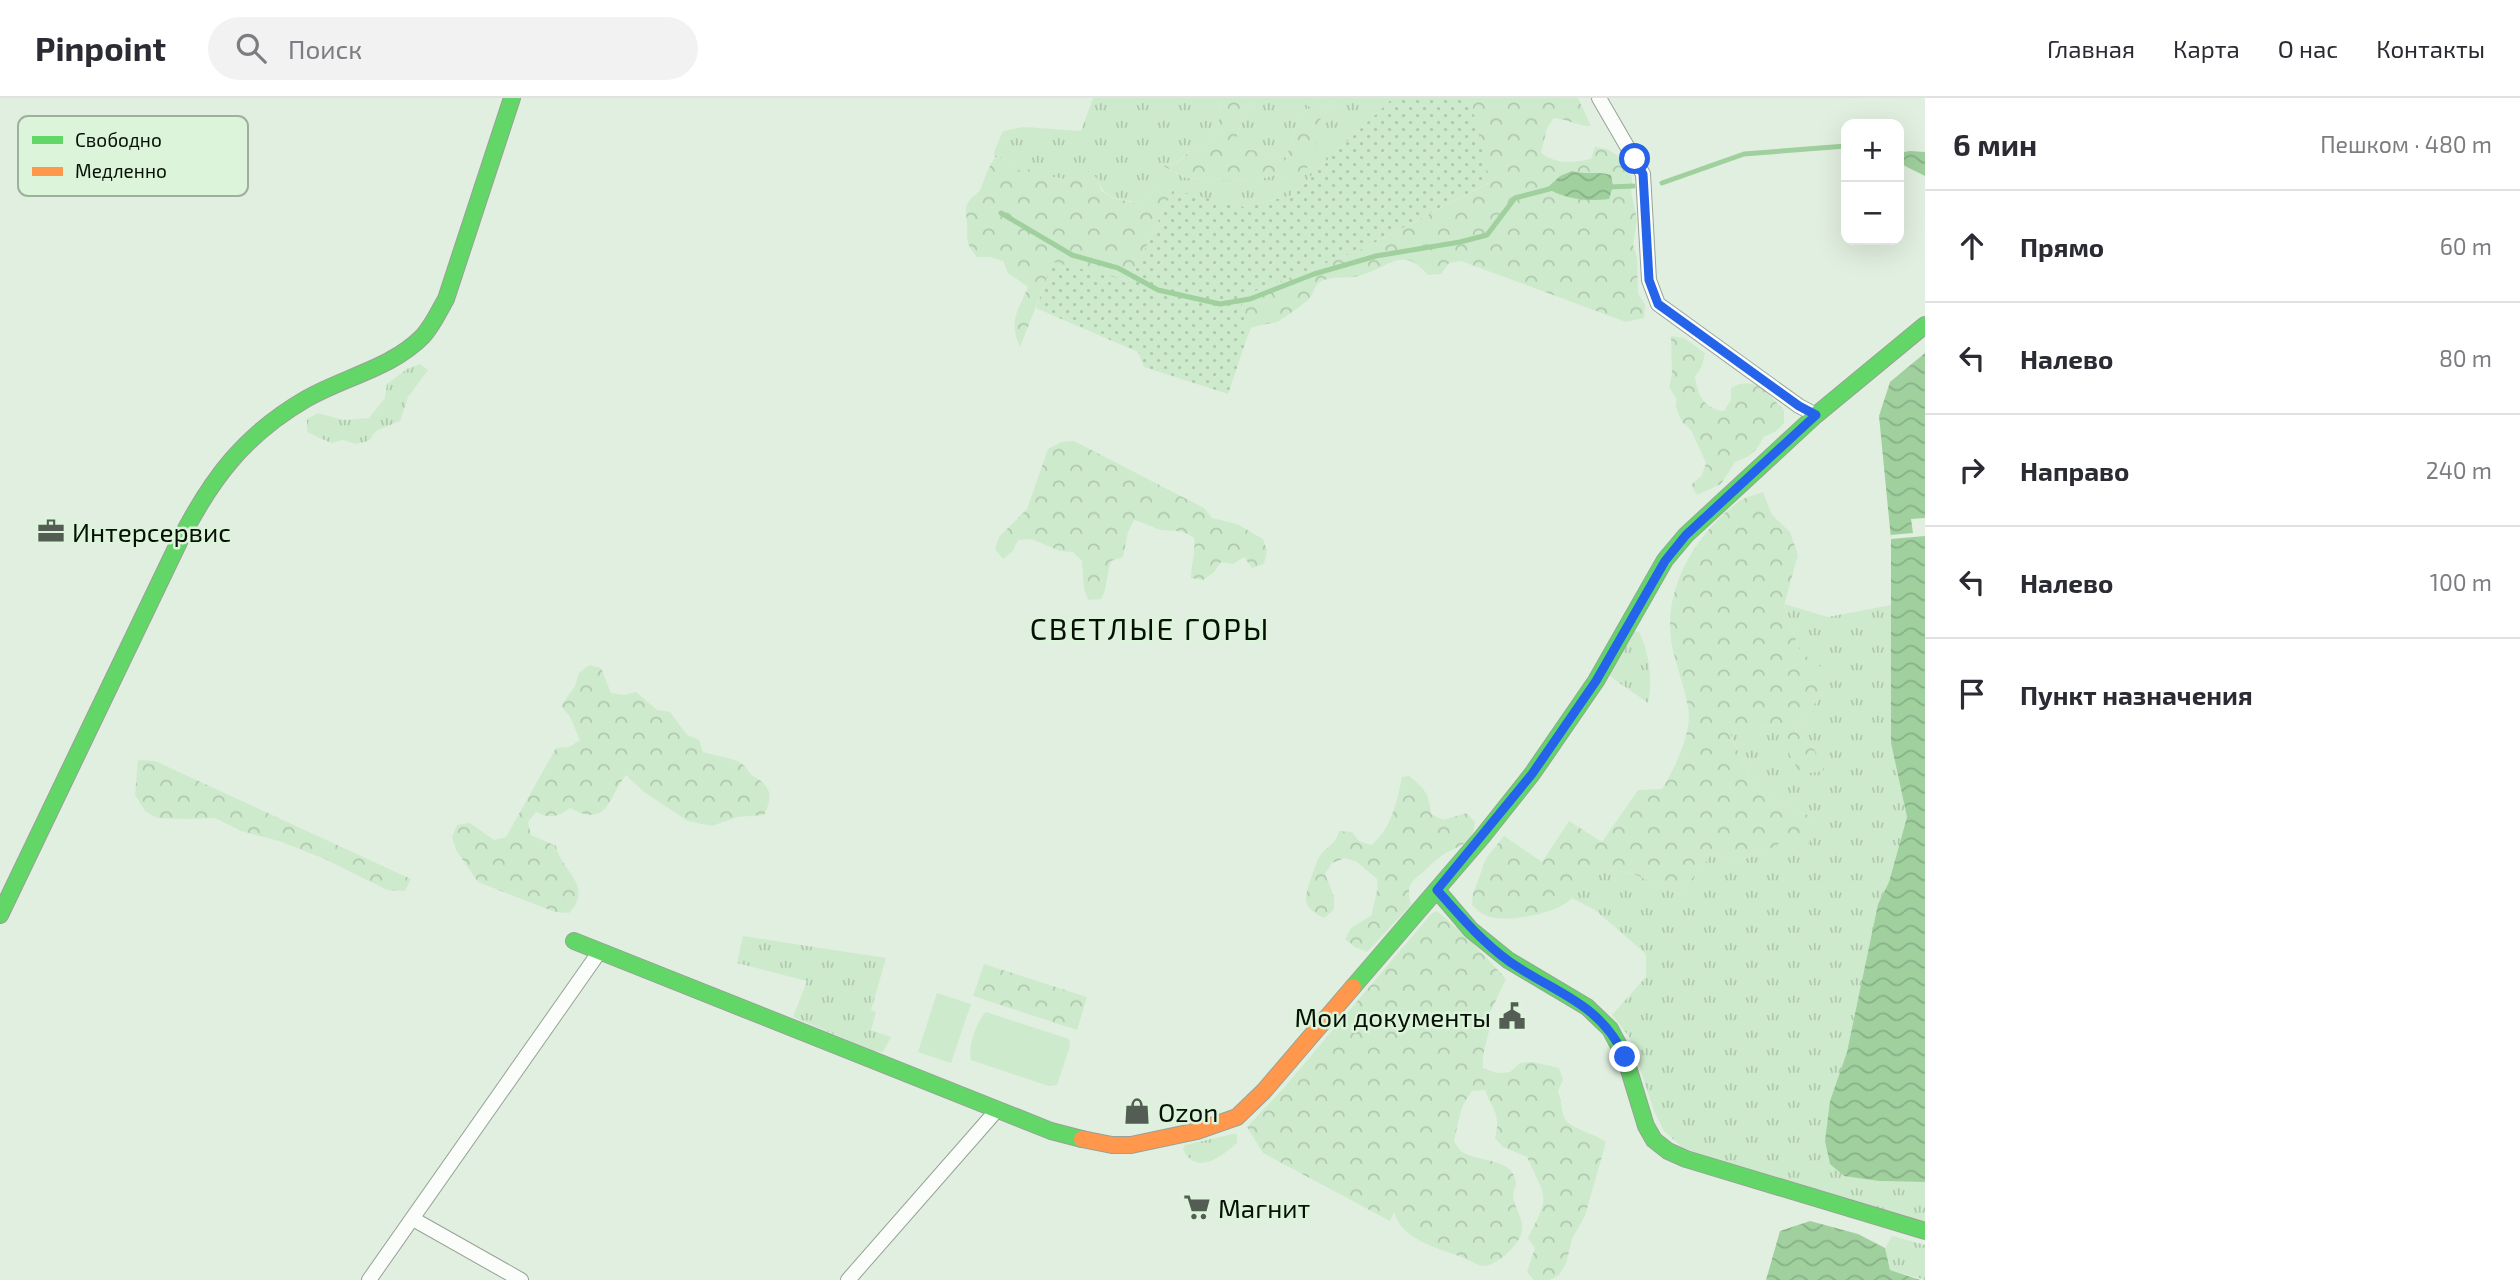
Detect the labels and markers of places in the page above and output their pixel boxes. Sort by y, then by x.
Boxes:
office icon: Интерсервис [36,516,66,546]
place label: Интерсервис [72,516,231,547]
place label: Мои документы [1294,1001,1491,1033]
public building icon: Мои документы [1497,1001,1527,1031]
shop icon: Ozon [1122,1096,1152,1126]
place label: Ozon [1158,1096,1218,1127]
supermarket icon: Магнит [1182,1192,1212,1222]
place label: Магнит [1218,1192,1311,1223]

